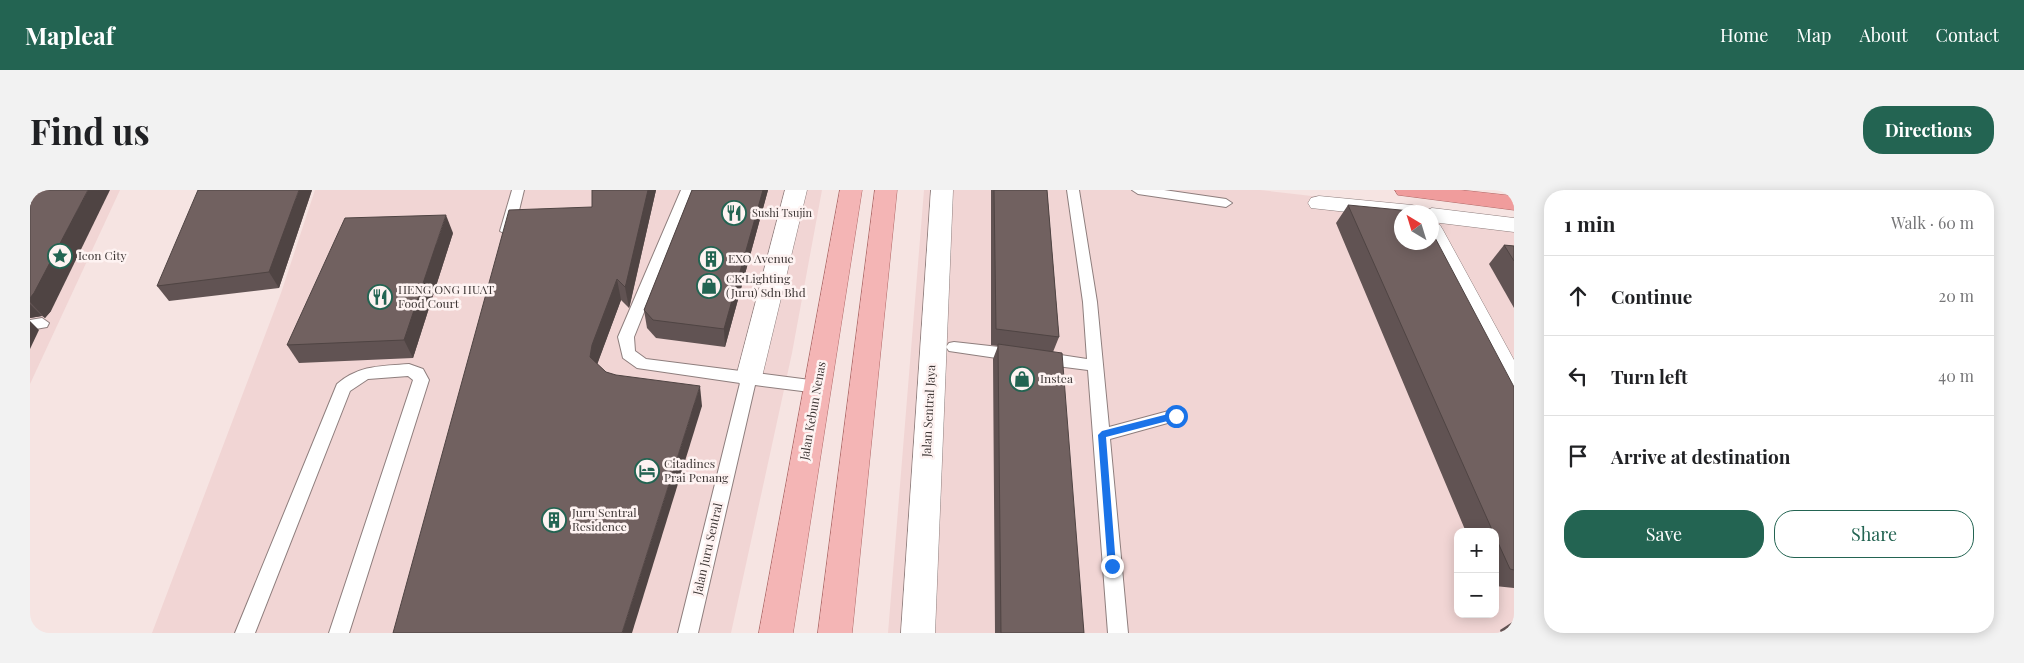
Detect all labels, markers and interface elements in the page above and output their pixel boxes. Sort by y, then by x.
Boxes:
text: Mapleaf [25,19,114,51]
text: Home [1720,23,1768,47]
text: Map [1796,23,1831,47]
text: About [1859,23,1908,47]
text: Contact [1936,23,1999,47]
button: Directions [1863,106,1994,154]
text: Find us [30,107,150,154]
restaurant icon: Sushi Tsujin [721,200,747,226]
place label: Sushi Tsujin [752,205,813,220]
north arrow [1394,205,1439,250]
text: 1 min [1564,209,1615,237]
text: Walk · 60 m [1891,212,1974,233]
place icon: Icon City [47,243,73,269]
building icon: EXO Avenue [698,246,724,272]
place label: Icon City [78,247,126,263]
place label: EXO Avenue [728,250,794,266]
place label: CK Lighting (Juru) Sdn Bhd [726,270,806,300]
shop icon: CK Lighting (Juru) Sdn Bhd [696,273,722,299]
place label: HENG ONG HUAT Food Court [398,281,495,311]
icon: ahead [1564,282,1592,310]
text: Continue [1611,283,1692,309]
restaurant icon: HENG ONG HUAT Food Court [367,284,393,310]
text: 20 m [1939,285,1974,306]
street label: Jalan Kebun Nenas [795,360,829,462]
icon: left [1564,362,1592,390]
text: Turn left [1611,363,1688,389]
street label: Jalan Sentral Jaya [918,364,938,458]
text: 40 m [1938,365,1974,386]
shop icon: Instea [1009,366,1035,392]
place label: Instea [1040,370,1073,386]
route start [1165,405,1188,428]
icon: arrive [1564,442,1592,470]
text: Arrive at destination [1611,443,1791,469]
place label: Citadines Prai Penang [664,455,729,485]
hotel icon: Citadines Prai Penang [634,458,660,484]
street label: Jalan Juru Sentral [688,501,726,597]
place label: Juru Sentral Residence [571,504,637,534]
building icon: Juru Sentral Residence [541,507,567,533]
button: Save [1564,510,1764,558]
button: Share [1774,510,1974,558]
map controls [1454,528,1499,618]
button: + [1454,528,1499,573]
route end [1101,555,1124,578]
button: − [1454,573,1499,618]

